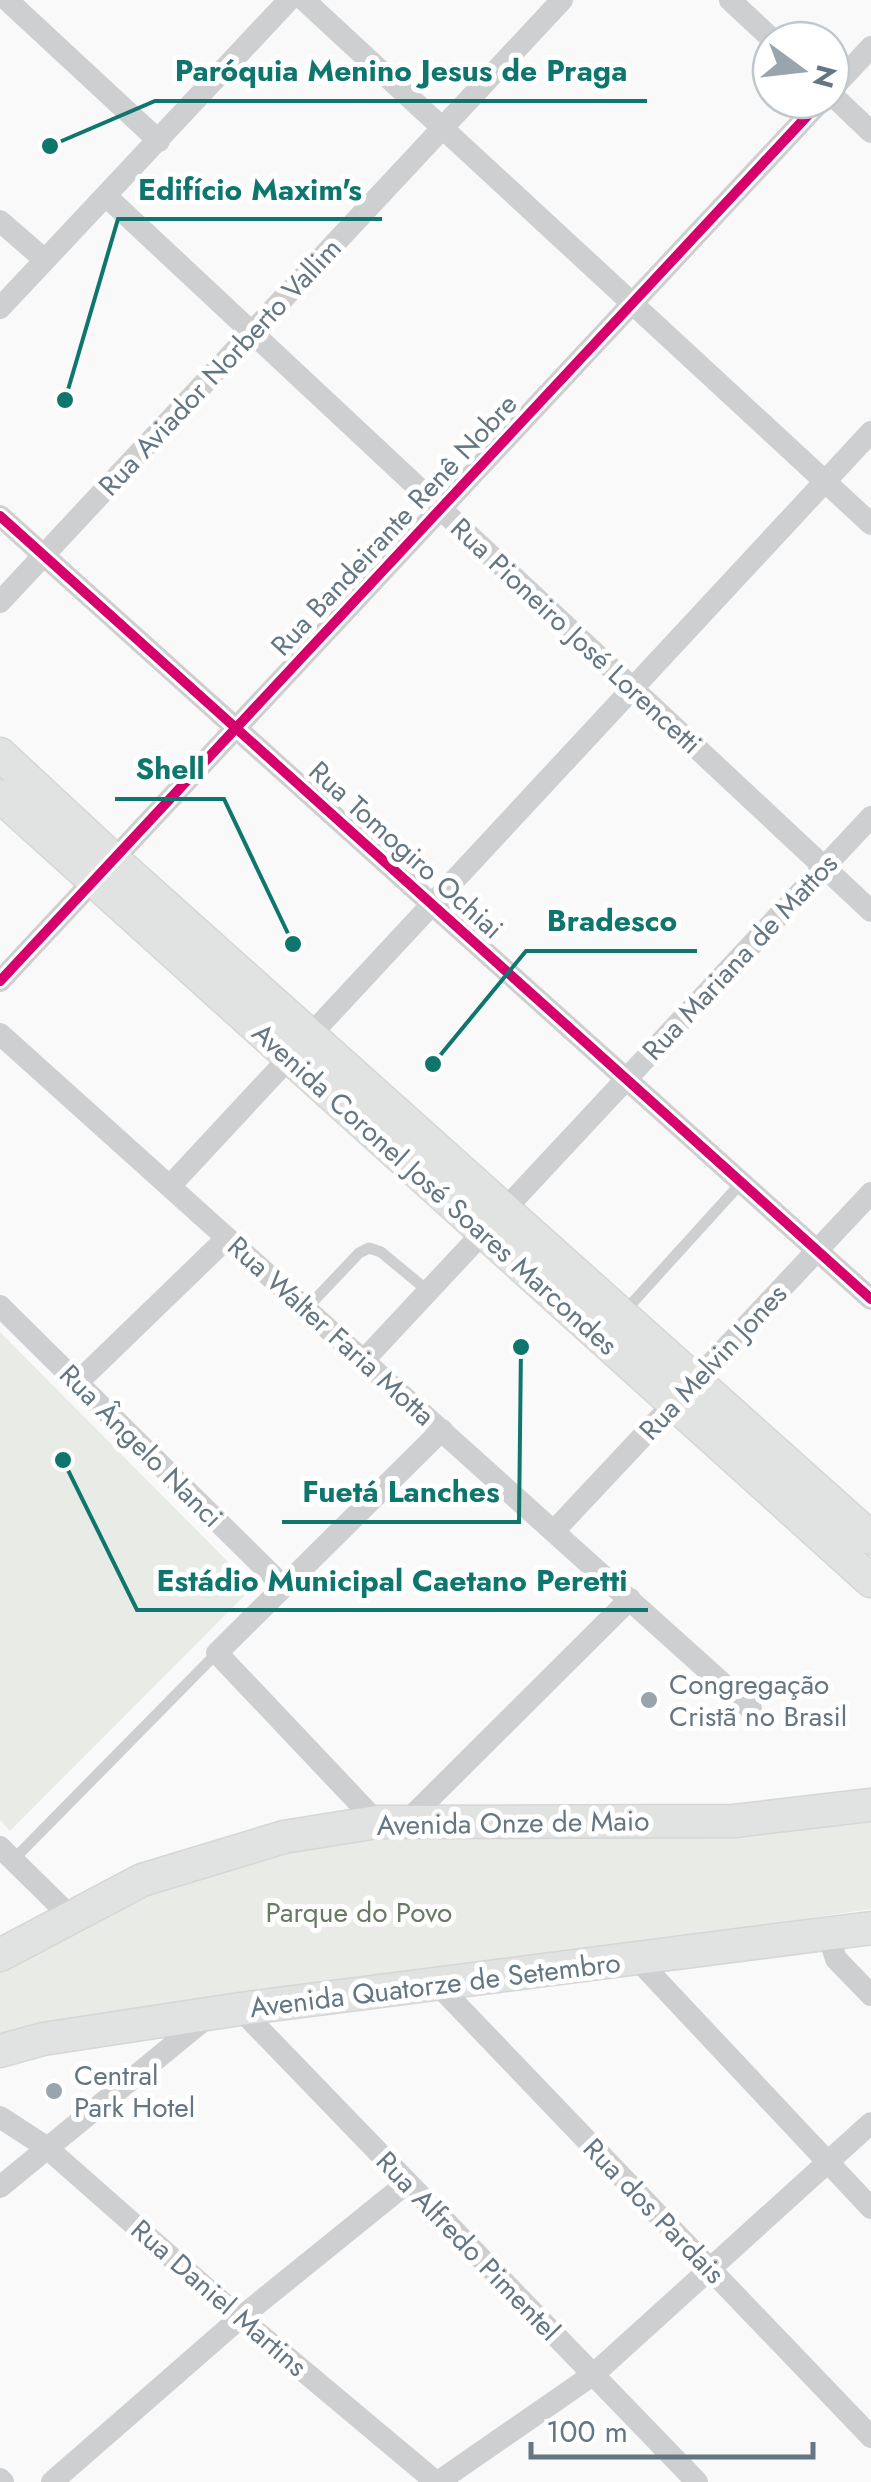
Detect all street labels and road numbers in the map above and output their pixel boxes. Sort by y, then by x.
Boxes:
street label: Rua Aviador Norberto Vallim [89,229,351,505]
street label: Rua Bandeirante Renê Nobre [261,385,527,665]
street label: Rua Pioneiro José Lorencetti [441,508,711,764]
street label: Rua Tomogiro Ochiai [300,751,512,949]
street label: Rua Mariana de Mattos [633,844,847,1070]
street label: Avenida Coronel José Soares Marcondes [243,1013,627,1365]
street label: Rua Walter Faria Motta [218,1227,444,1435]
street label: Rua Melvin Jones [629,1275,797,1449]
street label: Rua Ângelo Nanci [50,1355,232,1537]
street label: Avenida Onze de Maio [376,1800,650,1846]
street label: Avenida Quatorze de Setembro [247,1942,623,2028]
street label: Rua dos Pardais [574,2129,734,2293]
street label: Rua Alfredo Pimentel [367,2142,569,2350]
street label: Rua Daniel Martins [122,2210,316,2386]

